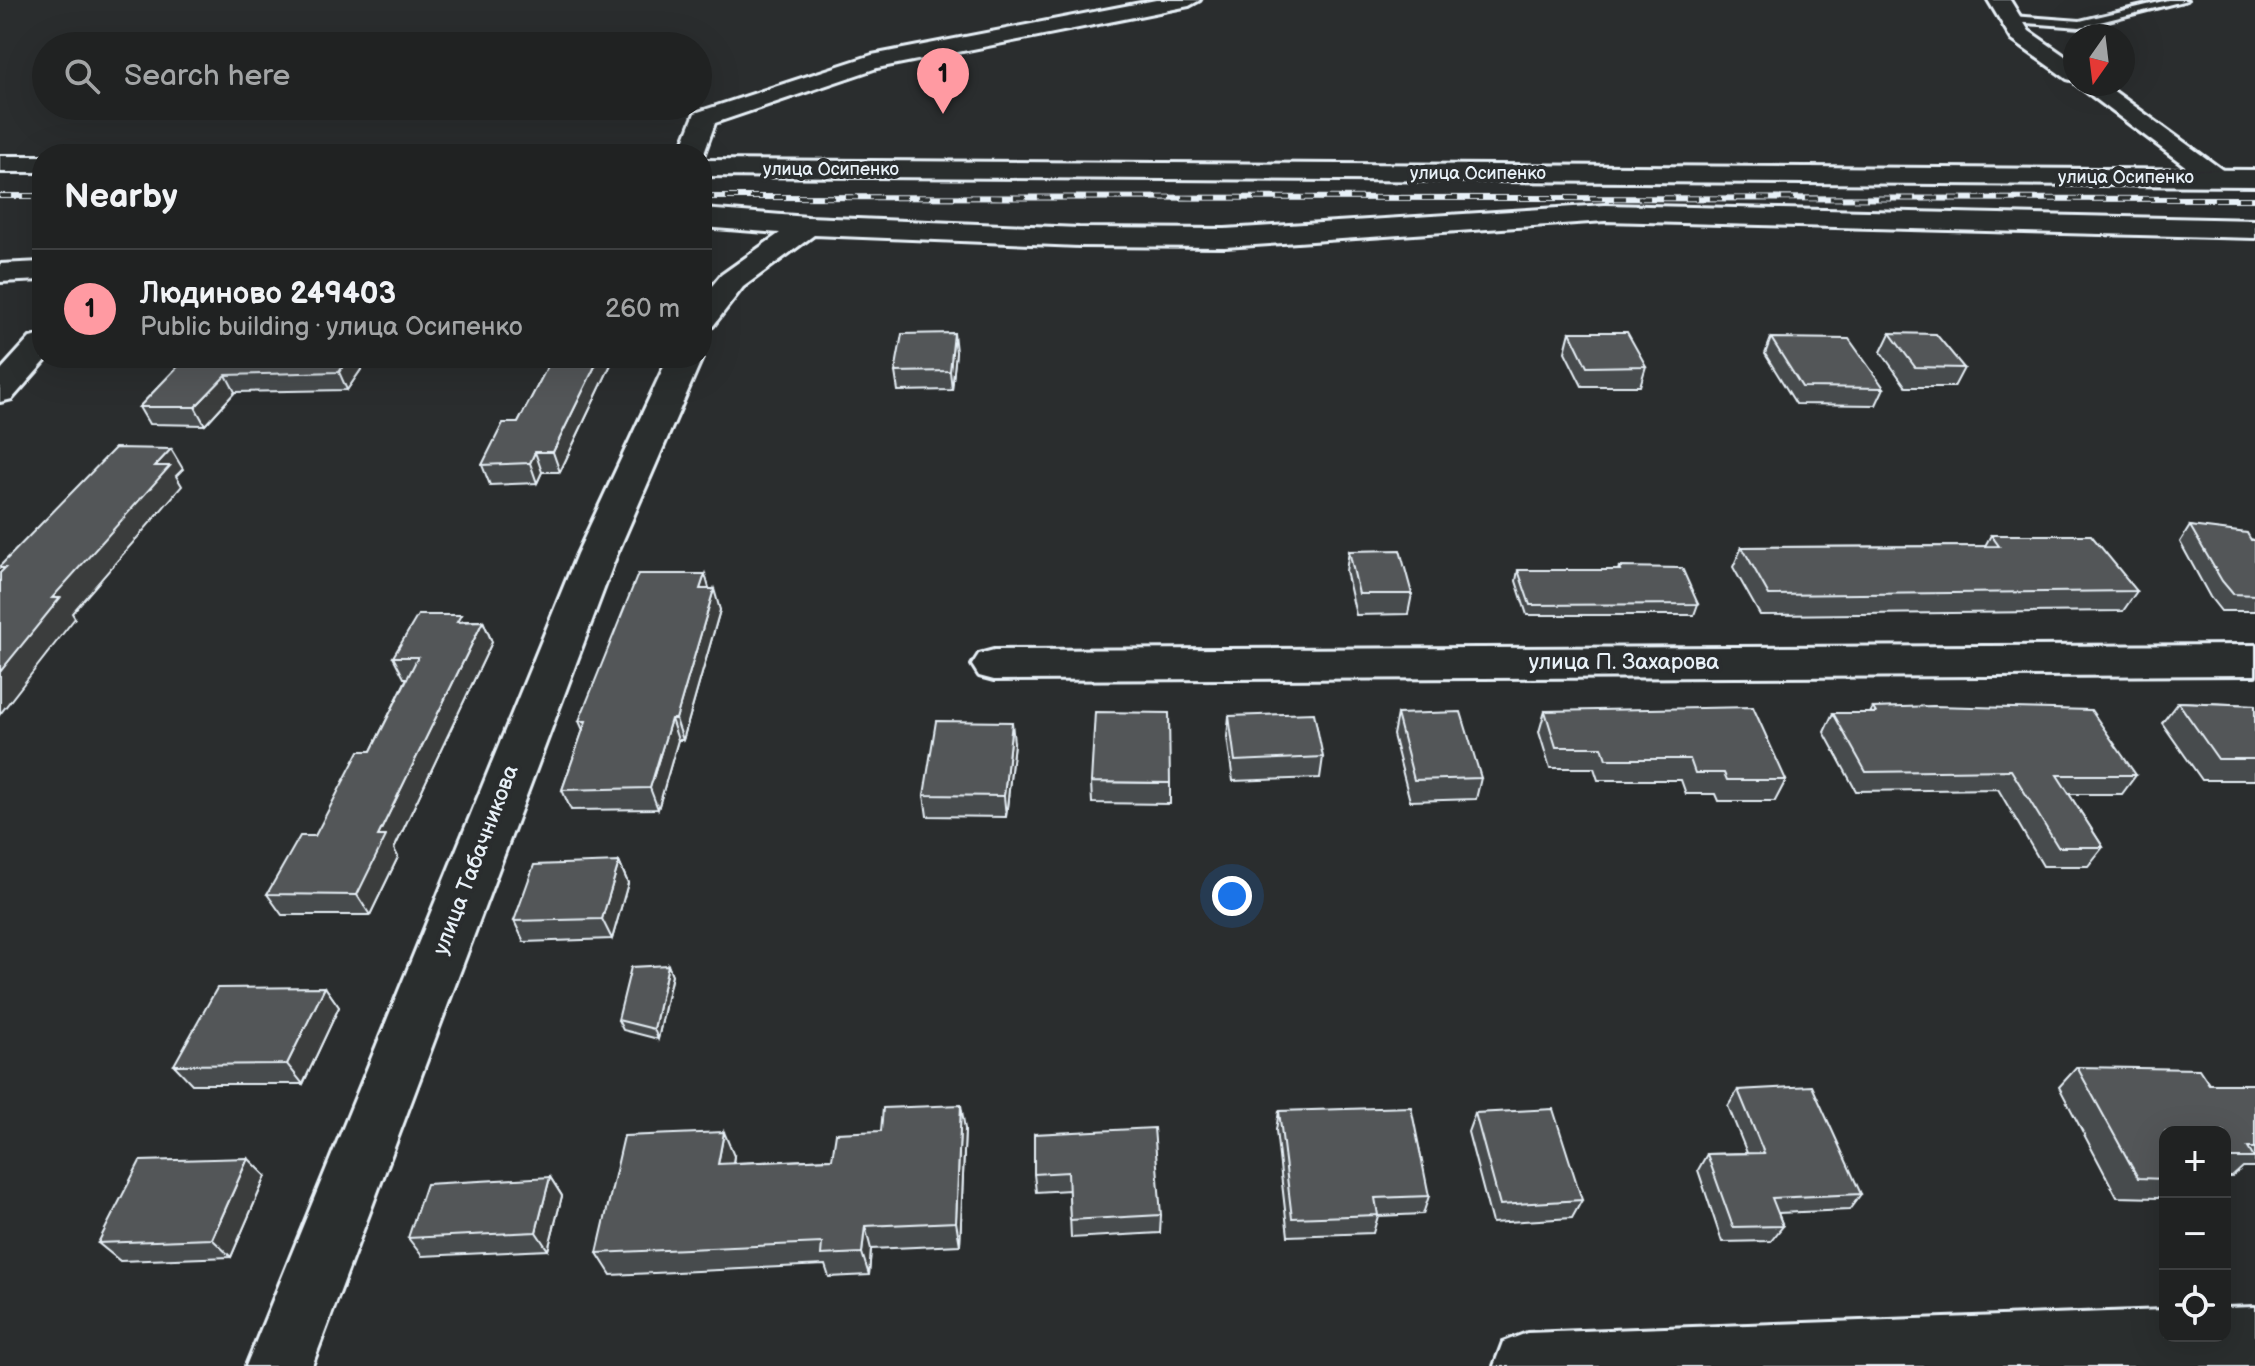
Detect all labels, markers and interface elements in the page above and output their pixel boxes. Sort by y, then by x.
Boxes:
north arrow [2063,24,2135,96]
search box [32,32,712,120]
pin: 1 [917,48,969,114]
icon: search [60,54,104,98]
text: Search here [124,58,290,94]
street label: улица Осипенко [763,159,899,180]
street label: улица Осипенко [1410,163,1546,184]
street label: улица Осипенко [2058,167,2194,188]
text: Nearby [64,176,178,217]
text: Людиново 249403 [140,276,396,312]
text: 1 [85,294,95,325]
text: 260 m [605,294,680,325]
text: Public building · улица Осипенко [140,312,523,343]
street label: улица П. Захарова [1529,649,1719,676]
street label: улица Табачникова [427,761,525,959]
your location [1212,876,1252,916]
map controls [2159,1126,2231,1342]
button: + [2159,1126,2231,1198]
button: − [2159,1198,2231,1270]
button: locate [2159,1270,2231,1342]

